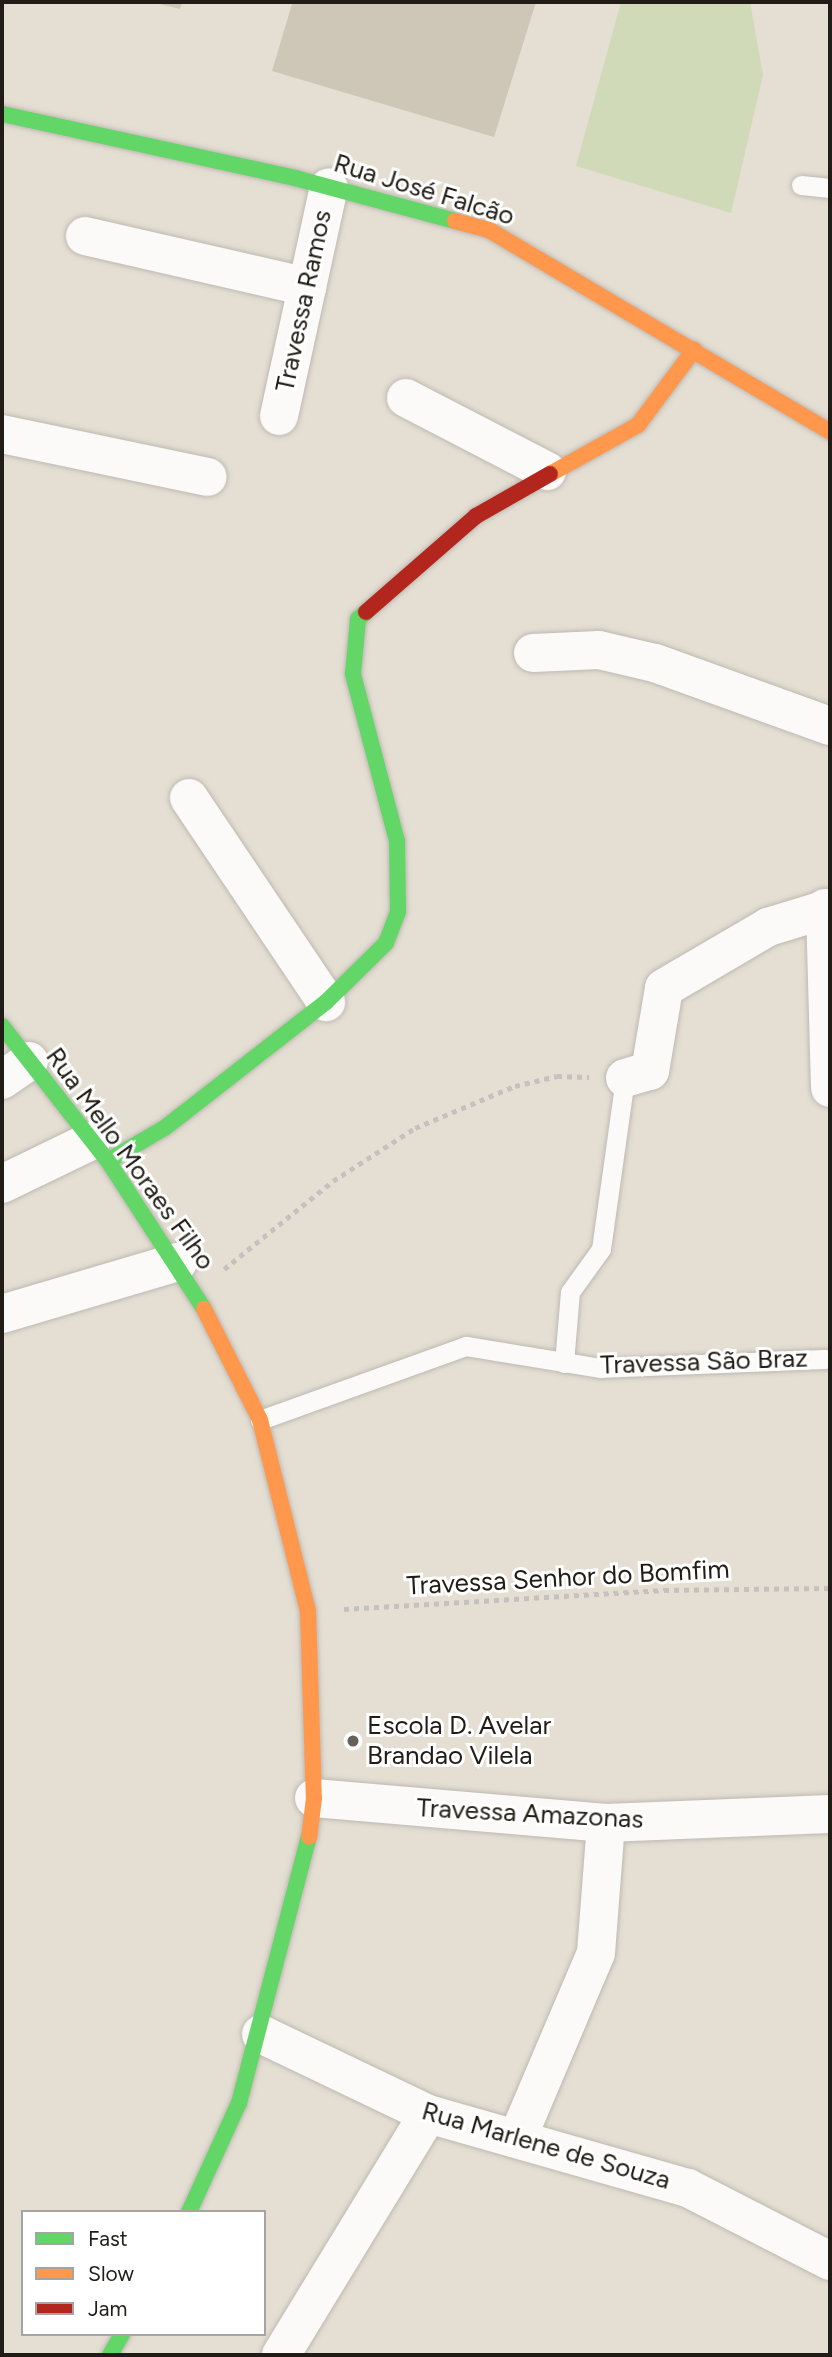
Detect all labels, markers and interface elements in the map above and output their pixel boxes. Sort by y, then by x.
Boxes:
street label: Rua José Falcão [330,148,518,232]
street label: Travessa Ramos [269,207,339,395]
street label: Rua Mello Moraes Filho [39,1042,221,1276]
street label: Travessa São Braz [600,1343,808,1381]
street label: Travessa Senhor do Bomfim [406,1554,730,1602]
place label: Escola D. Avelar Brandao Vilela [367,1710,551,1772]
marker: Escola D. Avelar Brandao Vilela [345,1733,361,1749]
street label: Travessa Amazonas [416,1792,644,1836]
street label: Rua Marlene de Souza [418,2096,674,2196]
legend [21,2210,266,2336]
text: Fast [88,2226,128,2251]
text: Slow [88,2261,134,2286]
text: Jam [88,2296,127,2321]

